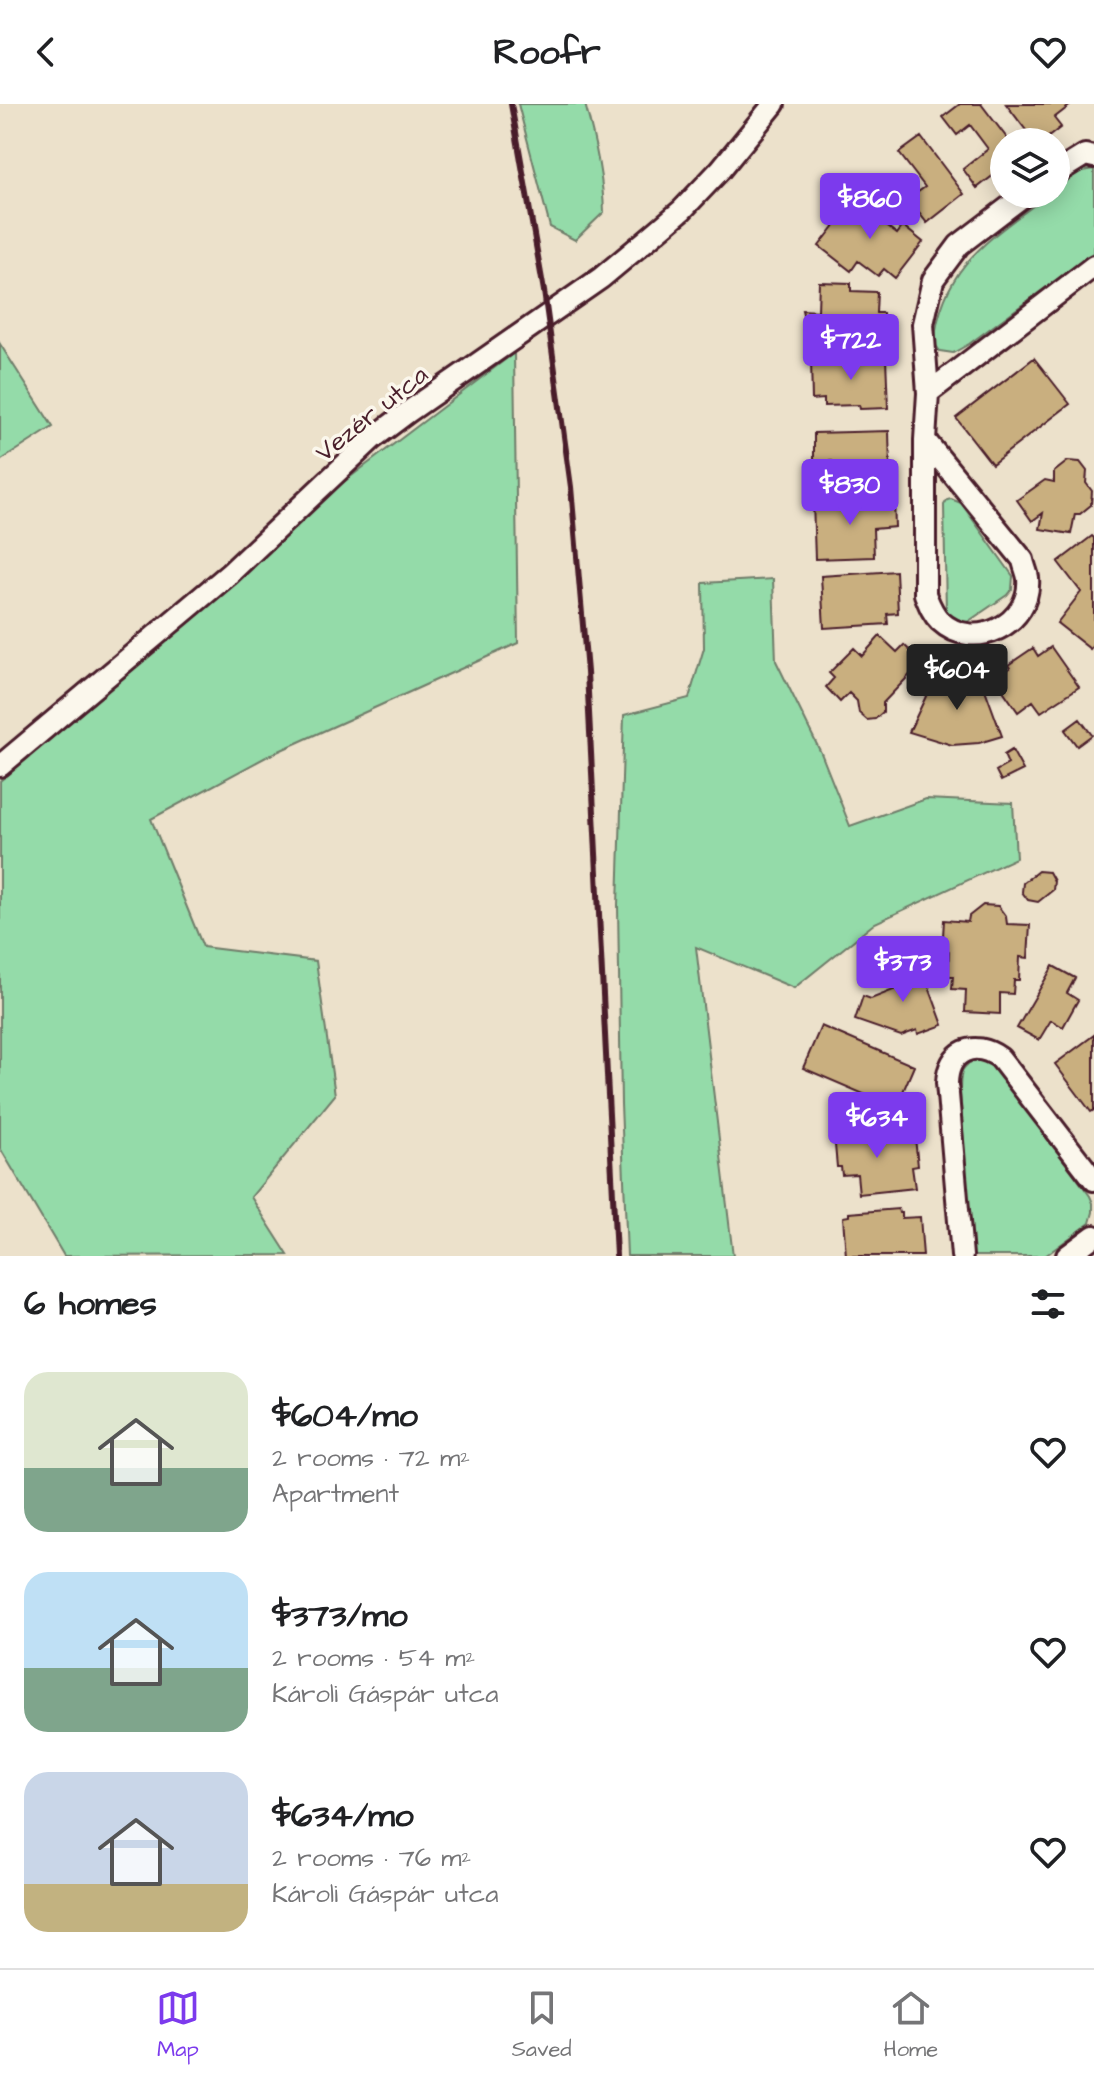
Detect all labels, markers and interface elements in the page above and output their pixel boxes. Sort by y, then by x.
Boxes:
text: Roofr [493,27,601,78]
icon: back [24,30,68,74]
icon: heart [1026,30,1070,74]
map controls [990,128,1070,208]
button: layers [990,128,1070,208]
pin: $860 [823,173,917,241]
text: $860 [838,181,902,217]
pin: $722 [804,314,898,382]
text: $722 [821,322,881,358]
street label: Vezér utca [308,357,436,470]
pin: $830 [803,459,897,527]
text: $830 [820,467,880,503]
pin: $604 [910,644,1004,712]
text: $604 [925,652,989,688]
pin: $373 [856,936,950,1004]
text: $373 [875,944,931,980]
pin: $634 [830,1092,924,1160]
text: $634 [846,1100,908,1136]
text: 6 homes [24,1280,157,1328]
icon: filters [1026,1282,1070,1326]
text: $604/mo [272,1392,418,1440]
icon: home [88,1404,184,1500]
icon: heart [1026,1430,1070,1474]
text: 2 rooms · 72 m² [272,1440,470,1476]
text: Apartment [272,1476,399,1512]
text: $373/mo [272,1592,408,1640]
icon: home [88,1604,184,1700]
icon: heart [1026,1630,1070,1674]
text: 2 rooms · 54 m² [272,1640,475,1676]
text: Károli Gáspár utca [272,1676,499,1712]
text: $634/mo [272,1792,414,1840]
icon: home [88,1804,184,1900]
icon: heart [1026,1830,1070,1874]
text: 2 rooms · 76 m² [272,1840,471,1876]
text: Károli Gáspár utca [272,1876,499,1912]
tab: Map [156,1986,200,2065]
tab: Saved [512,1986,572,2065]
tab: Home [883,1986,938,2065]

